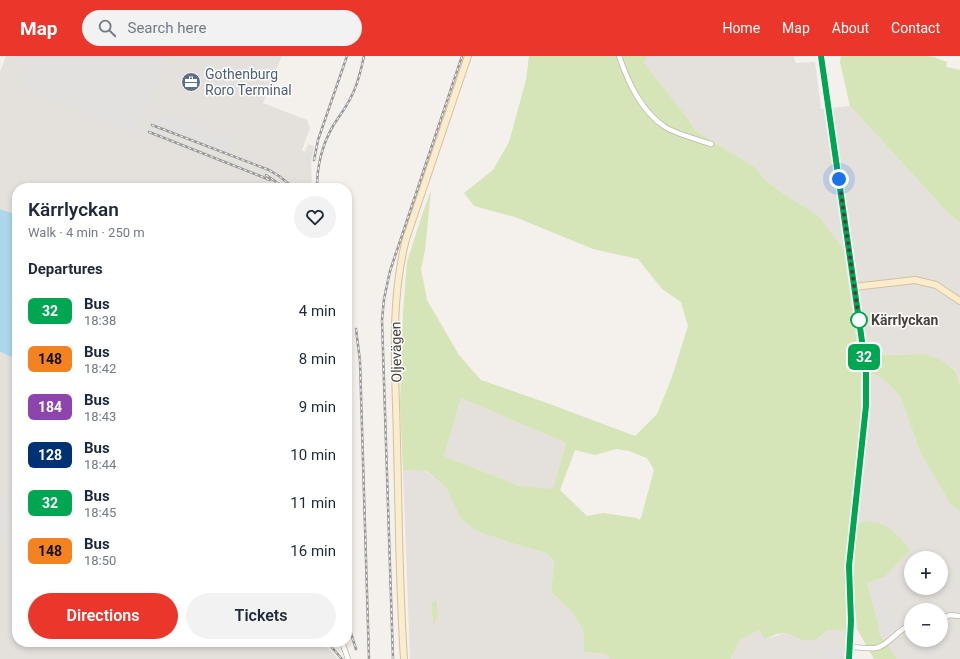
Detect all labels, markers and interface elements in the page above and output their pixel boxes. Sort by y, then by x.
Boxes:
search box [82,10,362,46]
text: Map [20,17,58,40]
icon: search [96,17,118,39]
text: Search here [128,19,206,37]
text: Home [722,20,760,36]
text: Map [782,20,810,36]
text: About [832,20,869,36]
text: Contact [891,20,940,36]
place label: Gothenburg Roro Terminal [205,66,292,98]
office icon: Gothenburg Roro Terminal [180,71,202,93]
your location [829,169,849,189]
button: heart [294,196,336,238]
text: Kärrlyckan [28,198,119,221]
text: Walk · 4 min · 250 m [28,225,145,240]
text: Departures [28,260,103,278]
text: Bus [84,295,110,313]
text: 4 min [299,302,336,320]
text: 32 [42,303,58,319]
marker: Kärrlyckan [850,311,868,329]
place label: Kärrlyckan [871,312,939,328]
text: 18:38 [84,313,116,328]
street label: Oljevägen [387,321,405,383]
text: Bus [84,343,110,361]
line badge: 32 [846,344,882,370]
text: 32 [856,349,872,365]
text: 8 min [299,350,336,368]
text: 148 [38,351,62,367]
text: 18:42 [84,361,116,376]
text: Bus [84,391,110,409]
text: 9 min [299,398,336,416]
text: 184 [38,399,62,415]
text: 18:43 [84,409,116,424]
text: Bus [84,439,110,457]
text: 10 min [290,446,336,464]
text: 128 [38,447,62,463]
text: 18:44 [84,457,116,472]
text: Bus [84,487,110,505]
text: 11 min [290,494,336,512]
text: 32 [42,495,58,511]
text: 18:45 [84,505,116,520]
text: Bus [84,535,110,553]
text: 16 min [290,542,336,560]
text: 148 [38,543,62,559]
map controls [904,551,948,647]
button: + [904,551,948,595]
text: 18:50 [84,553,116,568]
button: Directions [28,593,178,639]
button: Tickets [186,593,336,639]
button: − [904,603,948,647]

